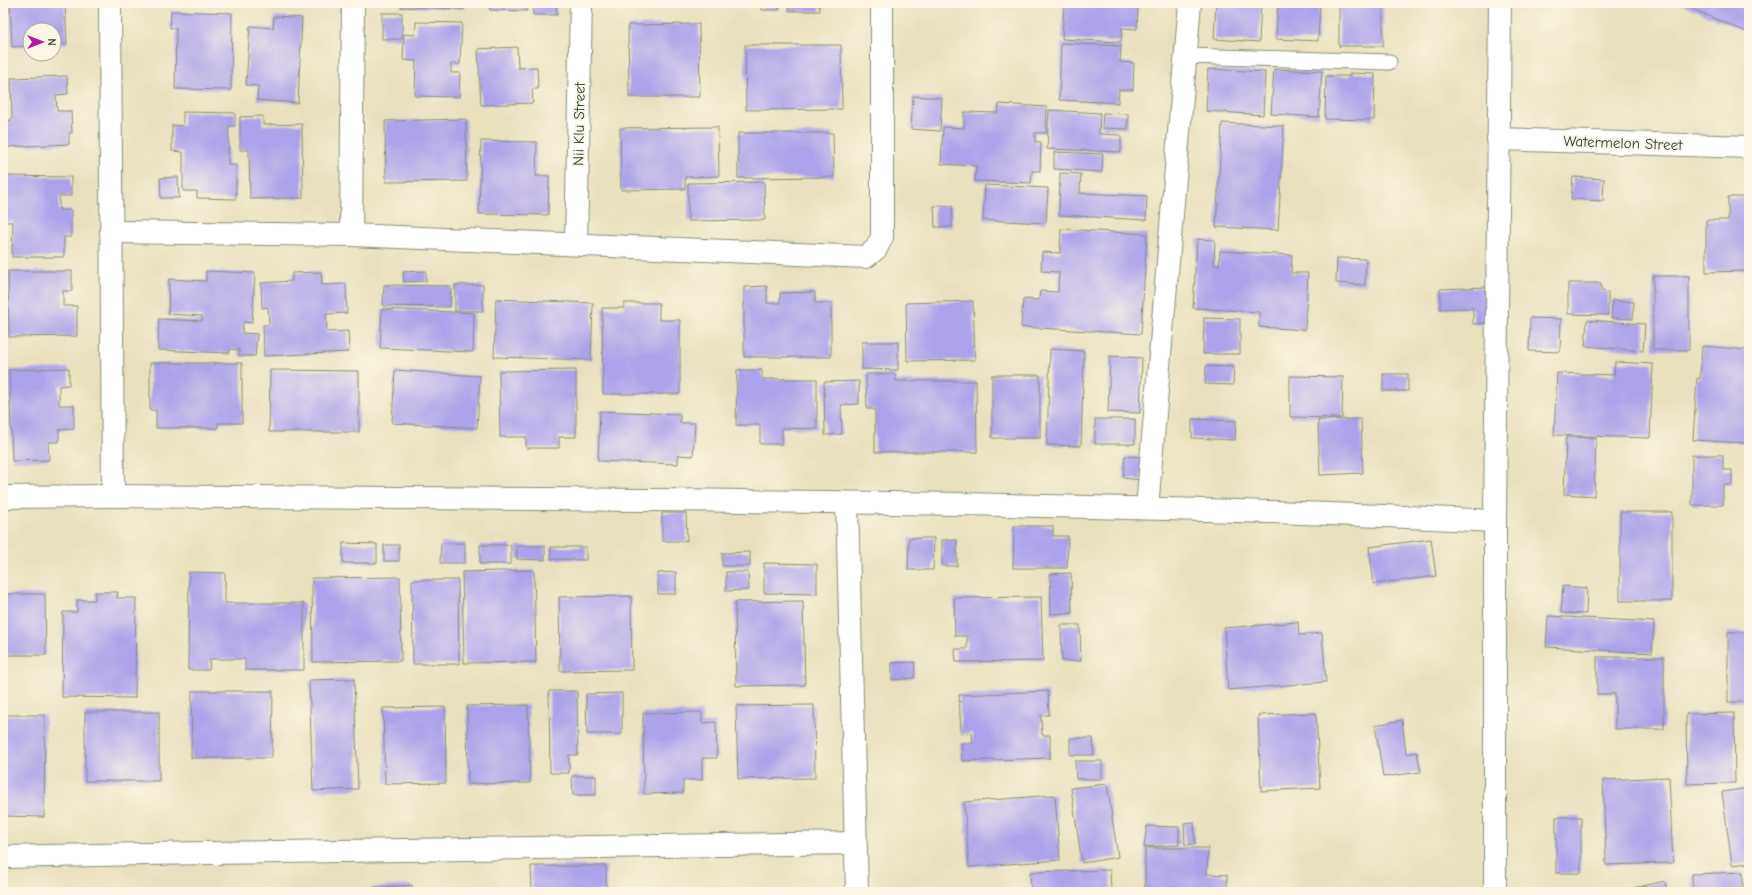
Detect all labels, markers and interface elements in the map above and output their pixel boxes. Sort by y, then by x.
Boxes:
north arrow [22,22,62,62]
text: N [45,38,58,46]
street label: Nii Klu Street [569,81,589,166]
street label: Watermelon Street [1563,132,1684,154]

